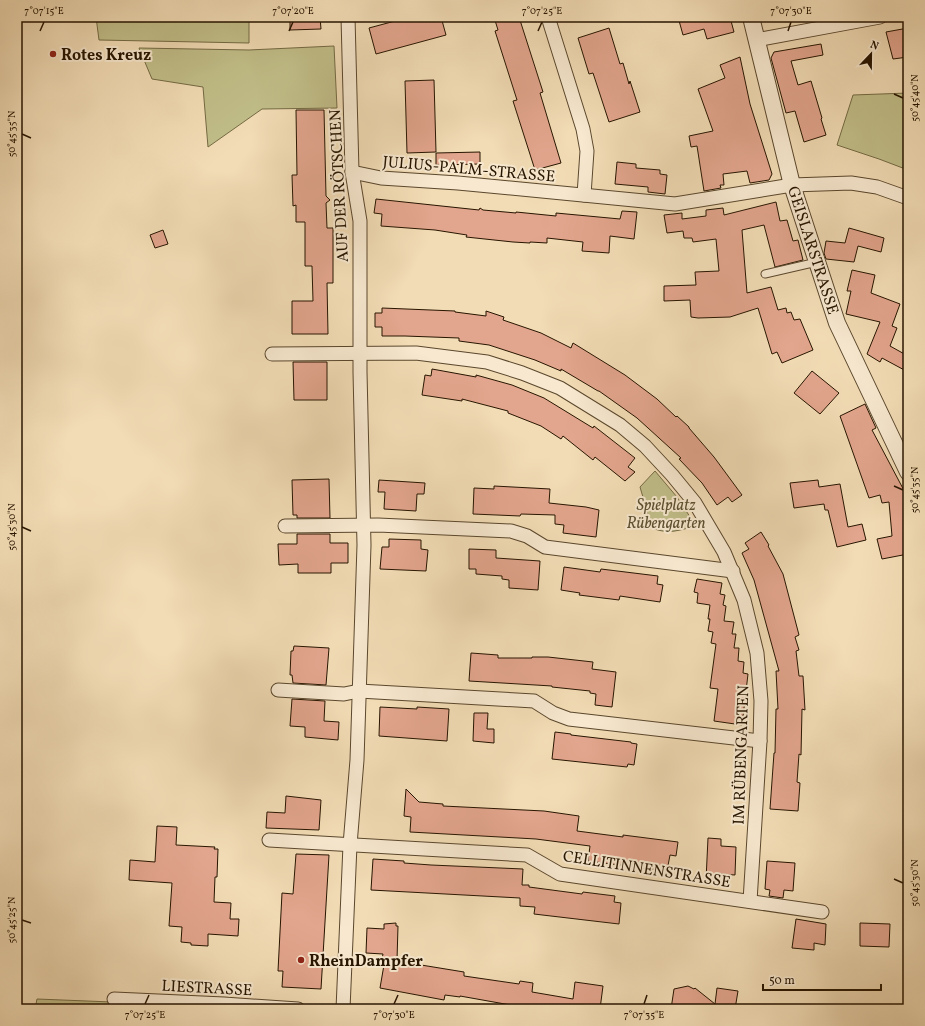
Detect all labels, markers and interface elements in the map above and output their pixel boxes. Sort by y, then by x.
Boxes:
text: 7°07'15"E [24,4,64,18]
text: 7°07'20"E [272,4,314,18]
text: 7°07'25"E [522,4,562,18]
text: 7°07'30"E [770,4,812,18]
north arrow [851,34,891,74]
text: N [868,38,881,55]
place label: Rotes Kreuz [61,45,151,67]
marker: Rotes Kreuz [48,49,58,59]
text: 50°45'40"N [908,74,922,122]
street label: AUF DER RÖTSCHEN [325,109,355,263]
text: 50°45'35"N [5,110,19,157]
street label: JULIUS-PALM-STRASSE [382,151,556,188]
street label: GEISLARSTRASSE [781,184,843,318]
text: 50°45'35"N [908,466,922,513]
park label: Spielplatz Rübengarten [626,495,706,535]
text: 50°45'30"N [5,503,19,551]
street label: IM RÜBENGARTEN [729,685,755,825]
street label: CELLITINNENSTRASSE [561,846,732,894]
text: 50°45'30"N [908,859,922,907]
text: 50°45'25"N [5,896,19,943]
place label: RheinDampfer [309,951,423,973]
marker: RheinDampfer [296,955,306,965]
scale bar [763,966,881,992]
text: 50 m [769,973,795,989]
street label: LIESTRASSE [161,976,253,1002]
text: 7°07'25"E [125,1008,165,1022]
text: 7°07'30"E [373,1008,415,1022]
text: 7°07'35"E [624,1008,664,1022]

